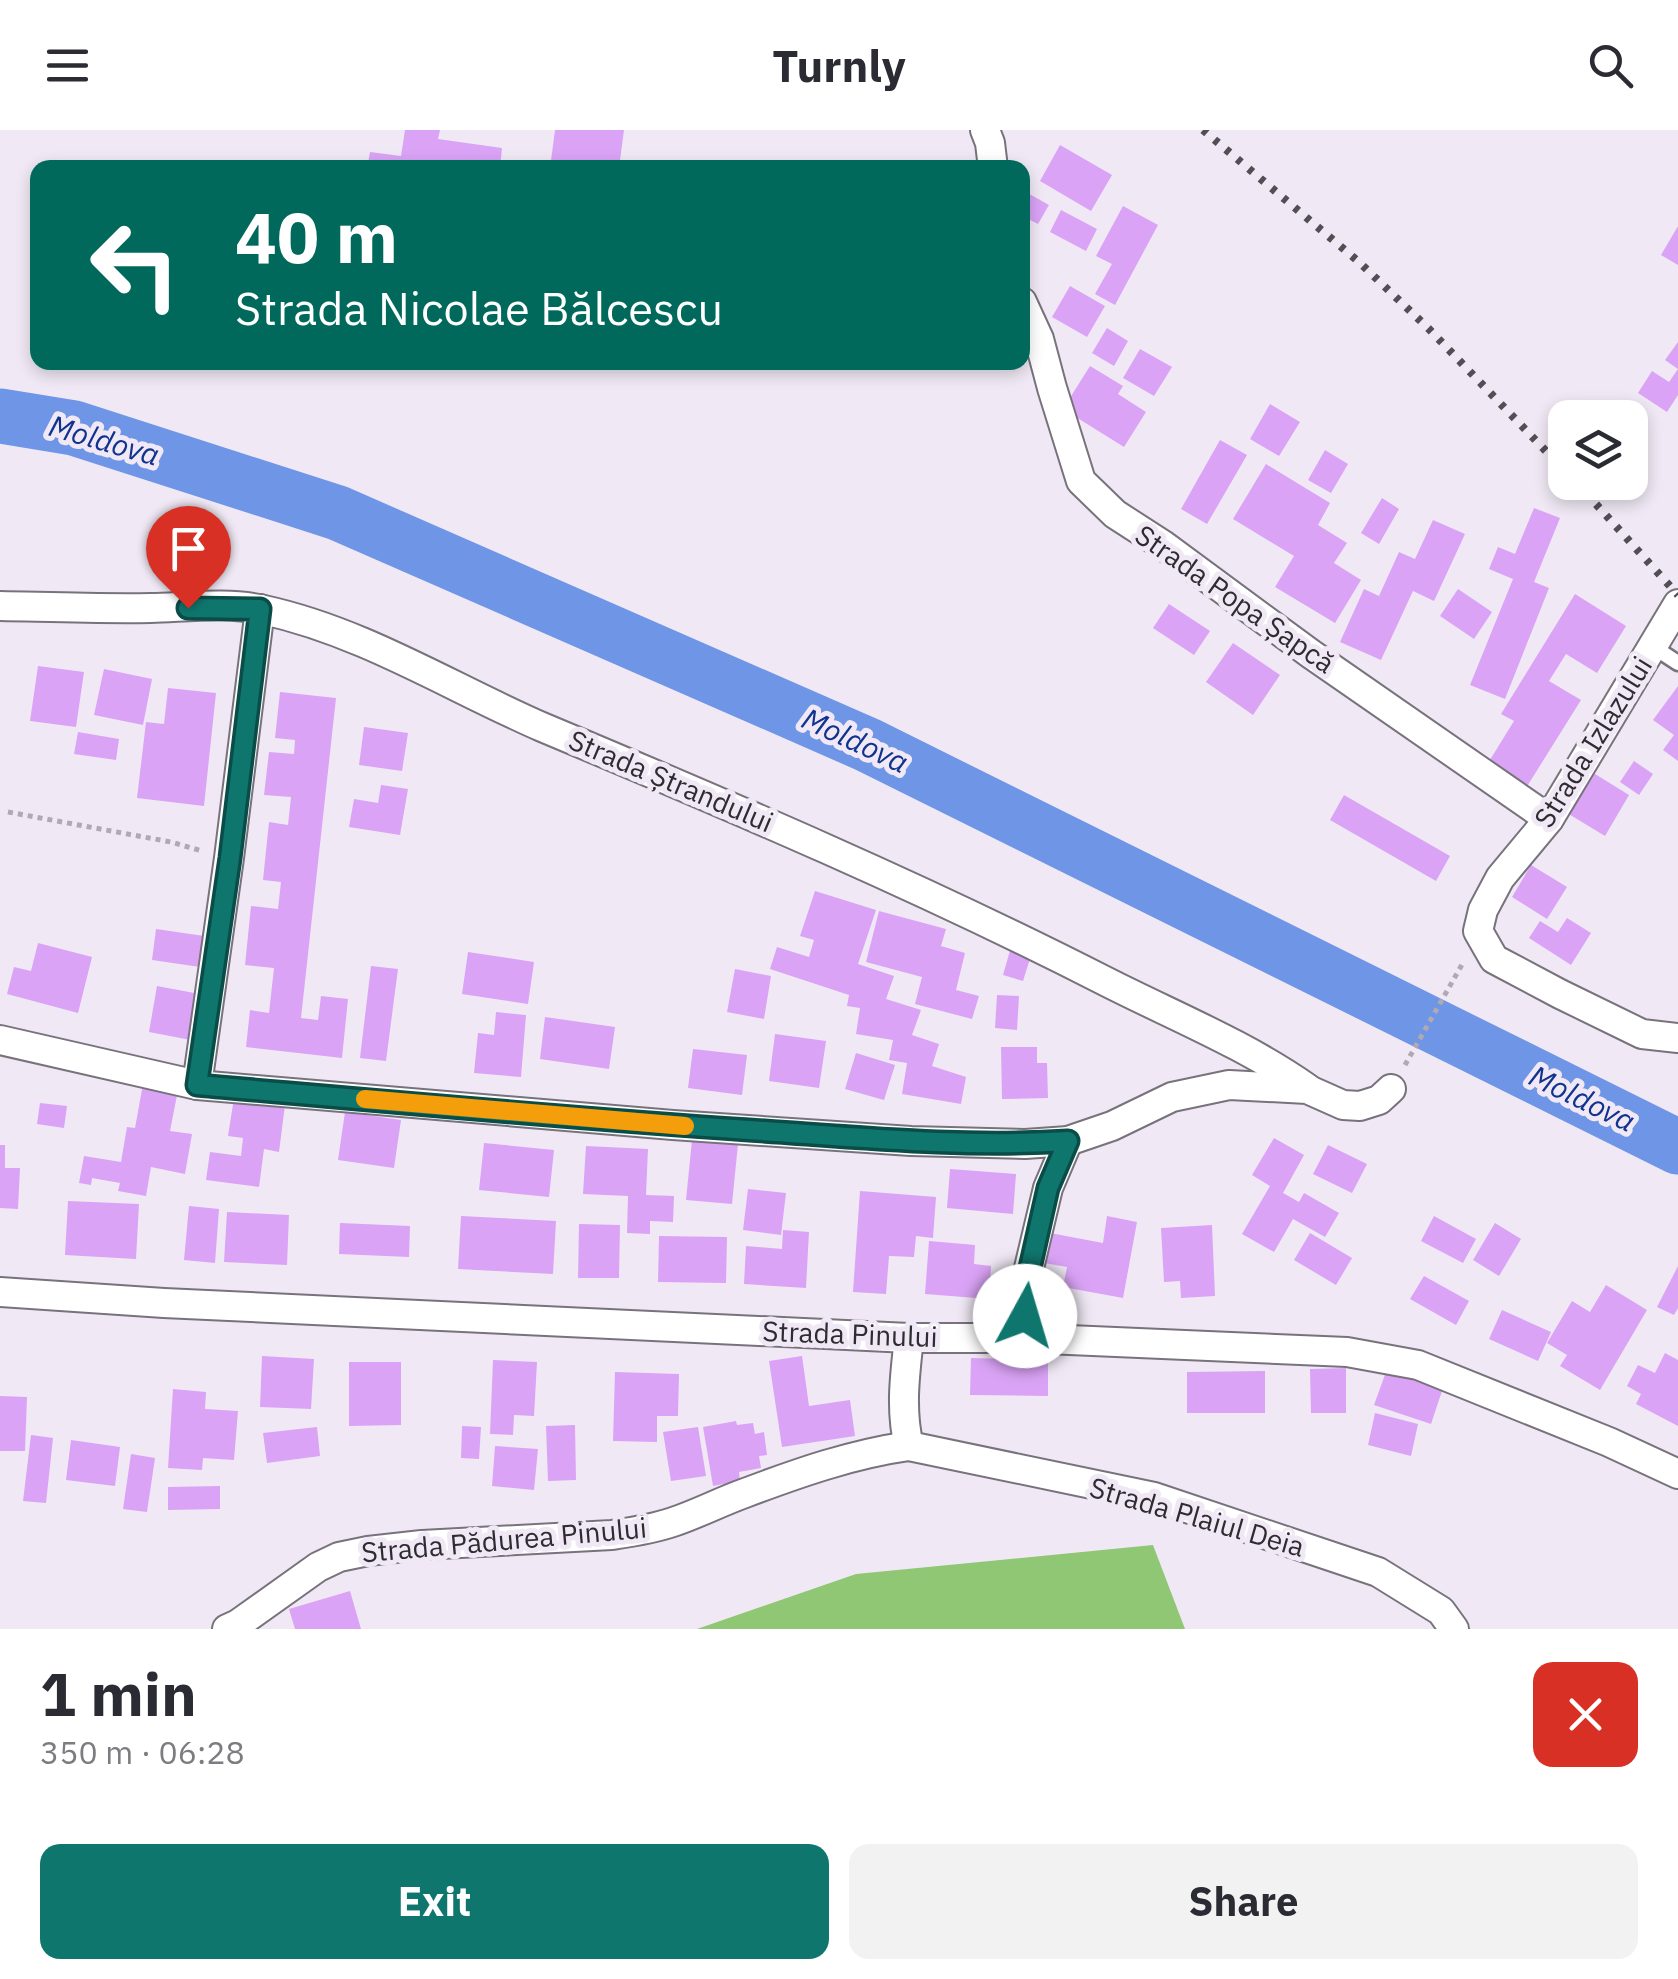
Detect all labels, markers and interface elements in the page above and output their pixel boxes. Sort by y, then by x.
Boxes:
text: Turnly [772,36,906,94]
icon: menu [40,38,95,93]
icon: search [1583,38,1638,93]
text: 40 m [235,191,398,282]
icon: left [70,200,200,330]
text: Strada Nicolae Bălcescu [235,279,723,337]
map controls [1548,400,1648,500]
button: layers [1548,400,1648,500]
water label: Moldova [45,405,164,474]
pin [146,506,231,609]
street label: Strada Popa Șapcă [1128,516,1342,681]
icon: arrive [161,521,216,576]
street label: Strada Izlazului [1525,649,1660,834]
water label: Moldova [796,698,915,781]
street label: Strada Ștrandului [563,721,779,840]
water label: Moldova [1523,1055,1642,1140]
position arrow [973,1264,1077,1368]
street label: Strada Pinului [762,1312,938,1355]
street label: Strada Plaiul Deia [1085,1468,1309,1565]
street label: Strada Pădurea Pinului [360,1509,648,1570]
text: 1 min [40,1654,197,1733]
button: close [1533,1662,1638,1767]
text: 350 m · 06:28 [40,1731,245,1773]
button: Exit [40,1844,829,1959]
button: Share [849,1844,1638,1959]

